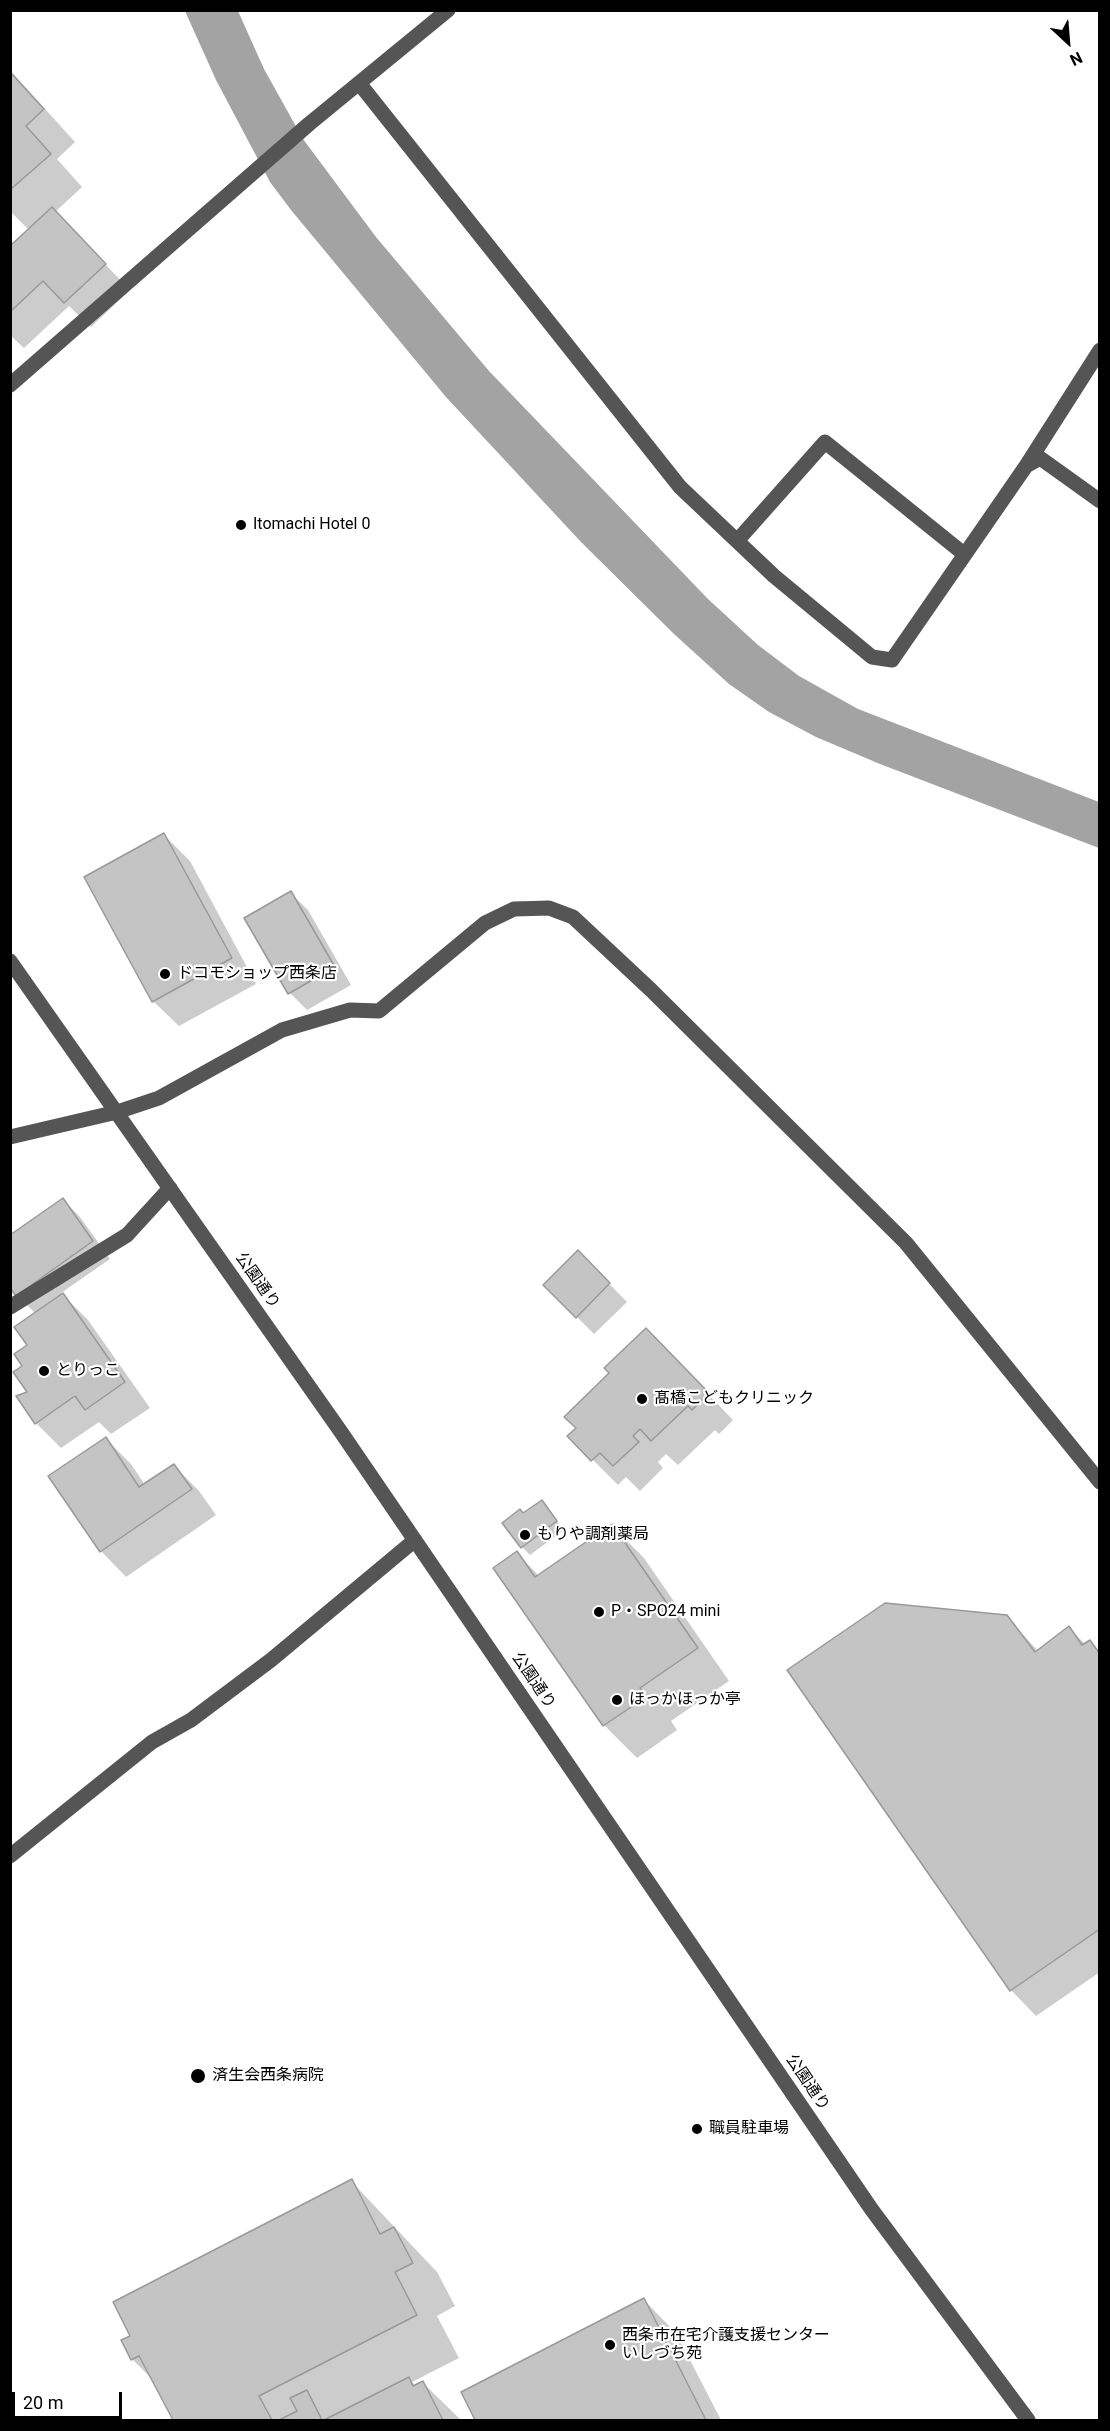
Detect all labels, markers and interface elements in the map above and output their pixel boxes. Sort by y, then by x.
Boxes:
north arrow [1038,12,1098,72]
text: N [1067,48,1085,70]
place label: Itomachi Hotel 0 [253,515,370,535]
marker: Itomachi Hotel 0 [234,518,248,532]
place label: ドコモショップ西条店 [177,964,337,984]
marker: ドコモショップ西条店 [158,967,172,981]
street label: 公園通り [231,1249,283,1313]
place label: とりっこ [56,1361,120,1381]
marker: とりっこ [37,1364,51,1378]
place label: 髙橋こどもクリニック [654,1389,814,1409]
marker: 髙橋こどもクリニック [635,1392,649,1406]
place label: もりや調剤薬局 [537,1525,649,1545]
marker: もりや調剤薬局 [518,1528,532,1542]
place label: P・SPO24 mini [611,1602,720,1622]
marker: P・SPO24 mini [592,1605,606,1619]
street label: 公園通り [507,1649,559,1713]
place label: ほっかほっか亭 [629,1690,741,1710]
marker: ほっかほっか亭 [610,1693,624,1707]
street label: 公園通り [781,2051,833,2115]
place label: 済生会西条病院 [212,2066,324,2086]
marker: 済生会西条病院 [189,2067,207,2085]
place label: 職員駐車場 [709,2119,789,2139]
marker: 職員駐車場 [690,2122,704,2136]
place label: 西条市在宅介護支援センター いしづち苑 [622,2326,830,2364]
marker: 西条市在宅介護支援センター いしづち苑 [603,2338,617,2352]
scale bar [15,2380,124,2418]
text: 20 m [23,2392,63,2413]

